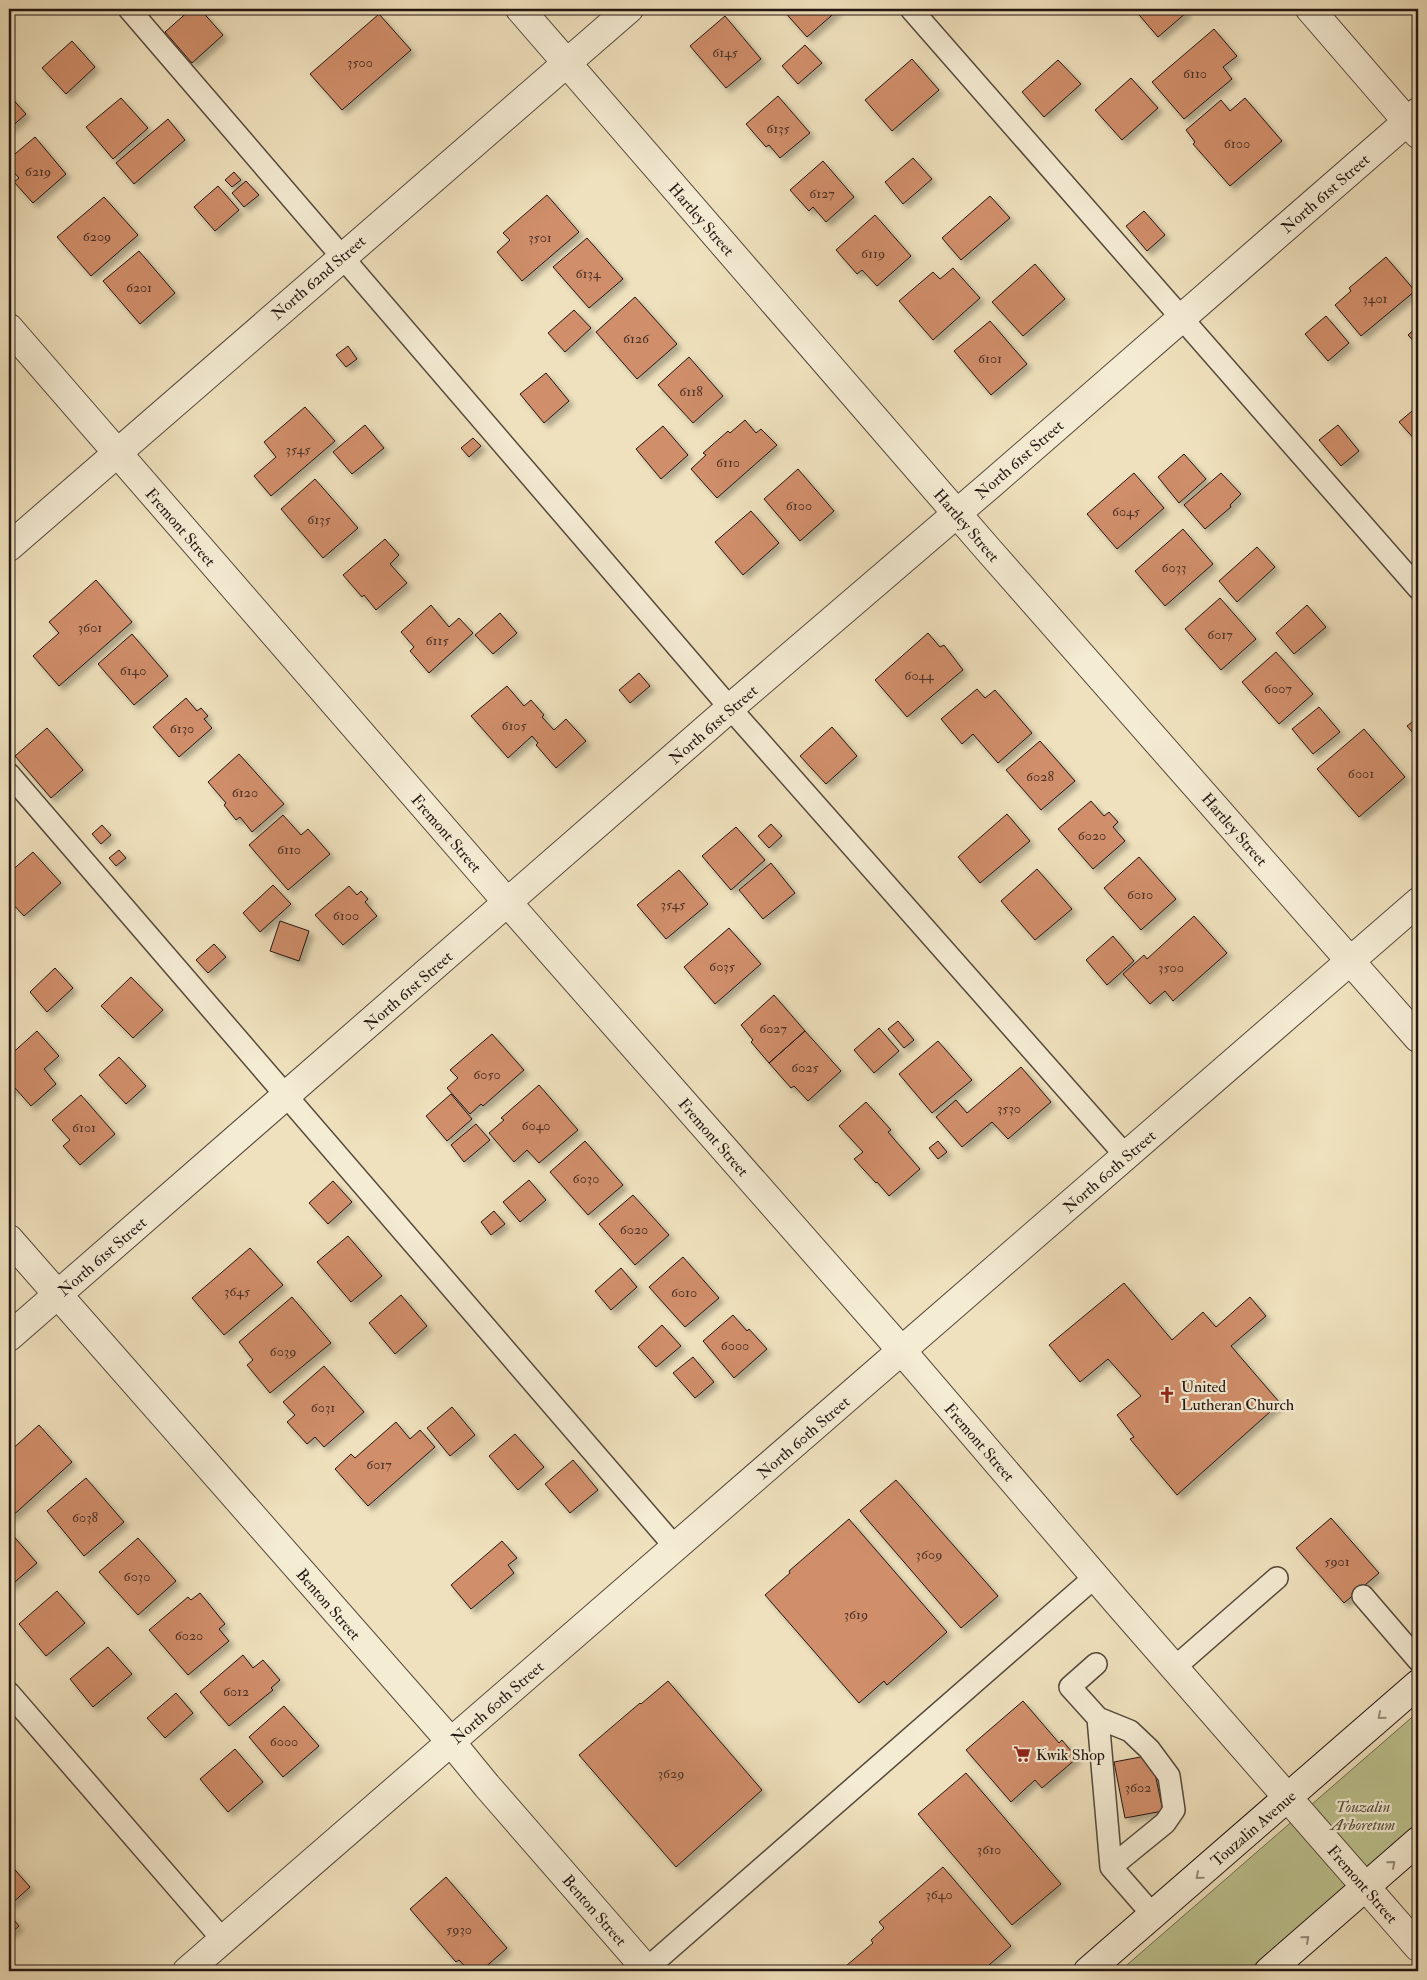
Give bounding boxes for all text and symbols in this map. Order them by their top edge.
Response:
house number: 6145 [712,44,739,61]
house number: 3500 [347,54,373,71]
house number: 6110 [1183,65,1207,82]
house number: 6135 [766,120,791,137]
house number: 6100 [1224,135,1250,152]
street label: North 61st Street [1277,150,1374,238]
house number: 6219 [25,163,51,180]
street label: Hartley Street [664,179,738,260]
house number: 6127 [809,185,835,202]
house number: 6209 [83,228,111,245]
house number: 3501 [528,229,552,246]
street label: North 62nd Street [267,231,370,324]
house number: 6119 [861,245,885,262]
house number: 6134 [576,265,602,282]
house number: 6201 [126,279,152,296]
house number: 3401 [1363,290,1387,307]
house number: 6126 [623,330,650,347]
house number: 6101 [978,350,1002,367]
house number: 6118 [679,383,703,400]
street label: North 61st Street [971,416,1068,504]
house number: 3545 [286,441,311,458]
house number: 6110 [716,454,740,471]
street label: Fremont Street [141,484,220,571]
street label: Hartley Street [929,485,1003,566]
house number: 6100 [786,497,812,514]
house number: 6045 [1112,503,1141,520]
house number: 6135 [307,511,332,528]
house number: 6033 [1162,559,1186,576]
house number: 3601 [78,619,102,636]
house number: 6017 [1207,626,1233,643]
house number: 6115 [425,632,449,649]
house number: 6140 [120,662,146,679]
house number: 6044 [904,667,935,684]
house number: 6007 [1264,680,1292,697]
street label: North 61st Street [665,681,762,769]
house number: 6105 [501,717,527,734]
house number: 6130 [170,720,194,737]
house number: 6001 [1348,765,1374,782]
house number: 6028 [1026,768,1054,785]
house number: 6120 [232,784,258,801]
street label: Hartley Street [1197,789,1271,870]
street label: Fremont Street [407,790,486,877]
house number: 6020 [1078,827,1106,844]
house number: 6110 [277,841,301,858]
house number: 6010 [1127,886,1153,903]
house number: 3545 [661,896,686,913]
house number: 6100 [333,907,359,924]
street label: North 61st Street [360,947,457,1035]
house number: 6035 [709,958,736,975]
house number: 3500 [1158,959,1184,976]
house number: 6027 [759,1020,787,1037]
house number: 6025 [791,1059,820,1076]
house number: 6050 [473,1066,501,1083]
street label: Fremont Street [674,1094,753,1181]
house number: 3530 [997,1100,1021,1117]
house number: 6040 [522,1117,550,1134]
house number: 6101 [72,1119,96,1136]
street label: North 60th Street [1059,1126,1160,1217]
house number: 6030 [573,1170,599,1187]
street label: North 61st Street [54,1213,151,1301]
house number: 6020 [620,1221,648,1238]
house number: 3645 [224,1283,251,1300]
house number: 6010 [671,1284,697,1301]
house number: 6000 [721,1337,749,1354]
house number: 6039 [270,1343,296,1360]
place label: United Lutheran Church [1181,1377,1295,1415]
church icon: United Lutheran Church [1157,1385,1177,1405]
street label: North 60th Street [753,1392,854,1483]
house number: 6031 [311,1399,335,1416]
street label: Fremont Street [940,1399,1019,1486]
house number: 6017 [366,1456,392,1473]
house number: 6038 [72,1509,99,1526]
house number: 3609 [916,1546,942,1563]
house number: 5901 [1324,1553,1350,1570]
street label: Benton Street [292,1565,365,1645]
house number: 6030 [124,1568,150,1585]
house number: 3619 [844,1606,868,1623]
house number: 6020 [175,1627,203,1644]
street label: North 60th Street [447,1657,548,1748]
house number: 6012 [223,1683,249,1700]
one-way arrow [1378,1711,1387,1720]
house number: 6000 [270,1733,298,1750]
supermarket icon: Kwik Shop [1012,1744,1032,1764]
place label: Kwik Shop [1036,1745,1105,1766]
house number: 3629 [658,1765,684,1782]
house number: 3602 [1125,1779,1151,1796]
street label: Touzalin Avenue [1207,1786,1301,1871]
park label: Touzalin Arboretum [1329,1797,1396,1835]
house number: 3610 [977,1841,1001,1858]
street label: Fremont Street [1323,1841,1402,1928]
one-way arrow [1386,1861,1395,1870]
one-way arrow [1195,1870,1204,1879]
street label: Benton Street [558,1871,631,1951]
house number: 3640 [925,1886,953,1903]
house number: 5930 [446,1921,472,1938]
one-way arrow [1300,1936,1309,1945]

